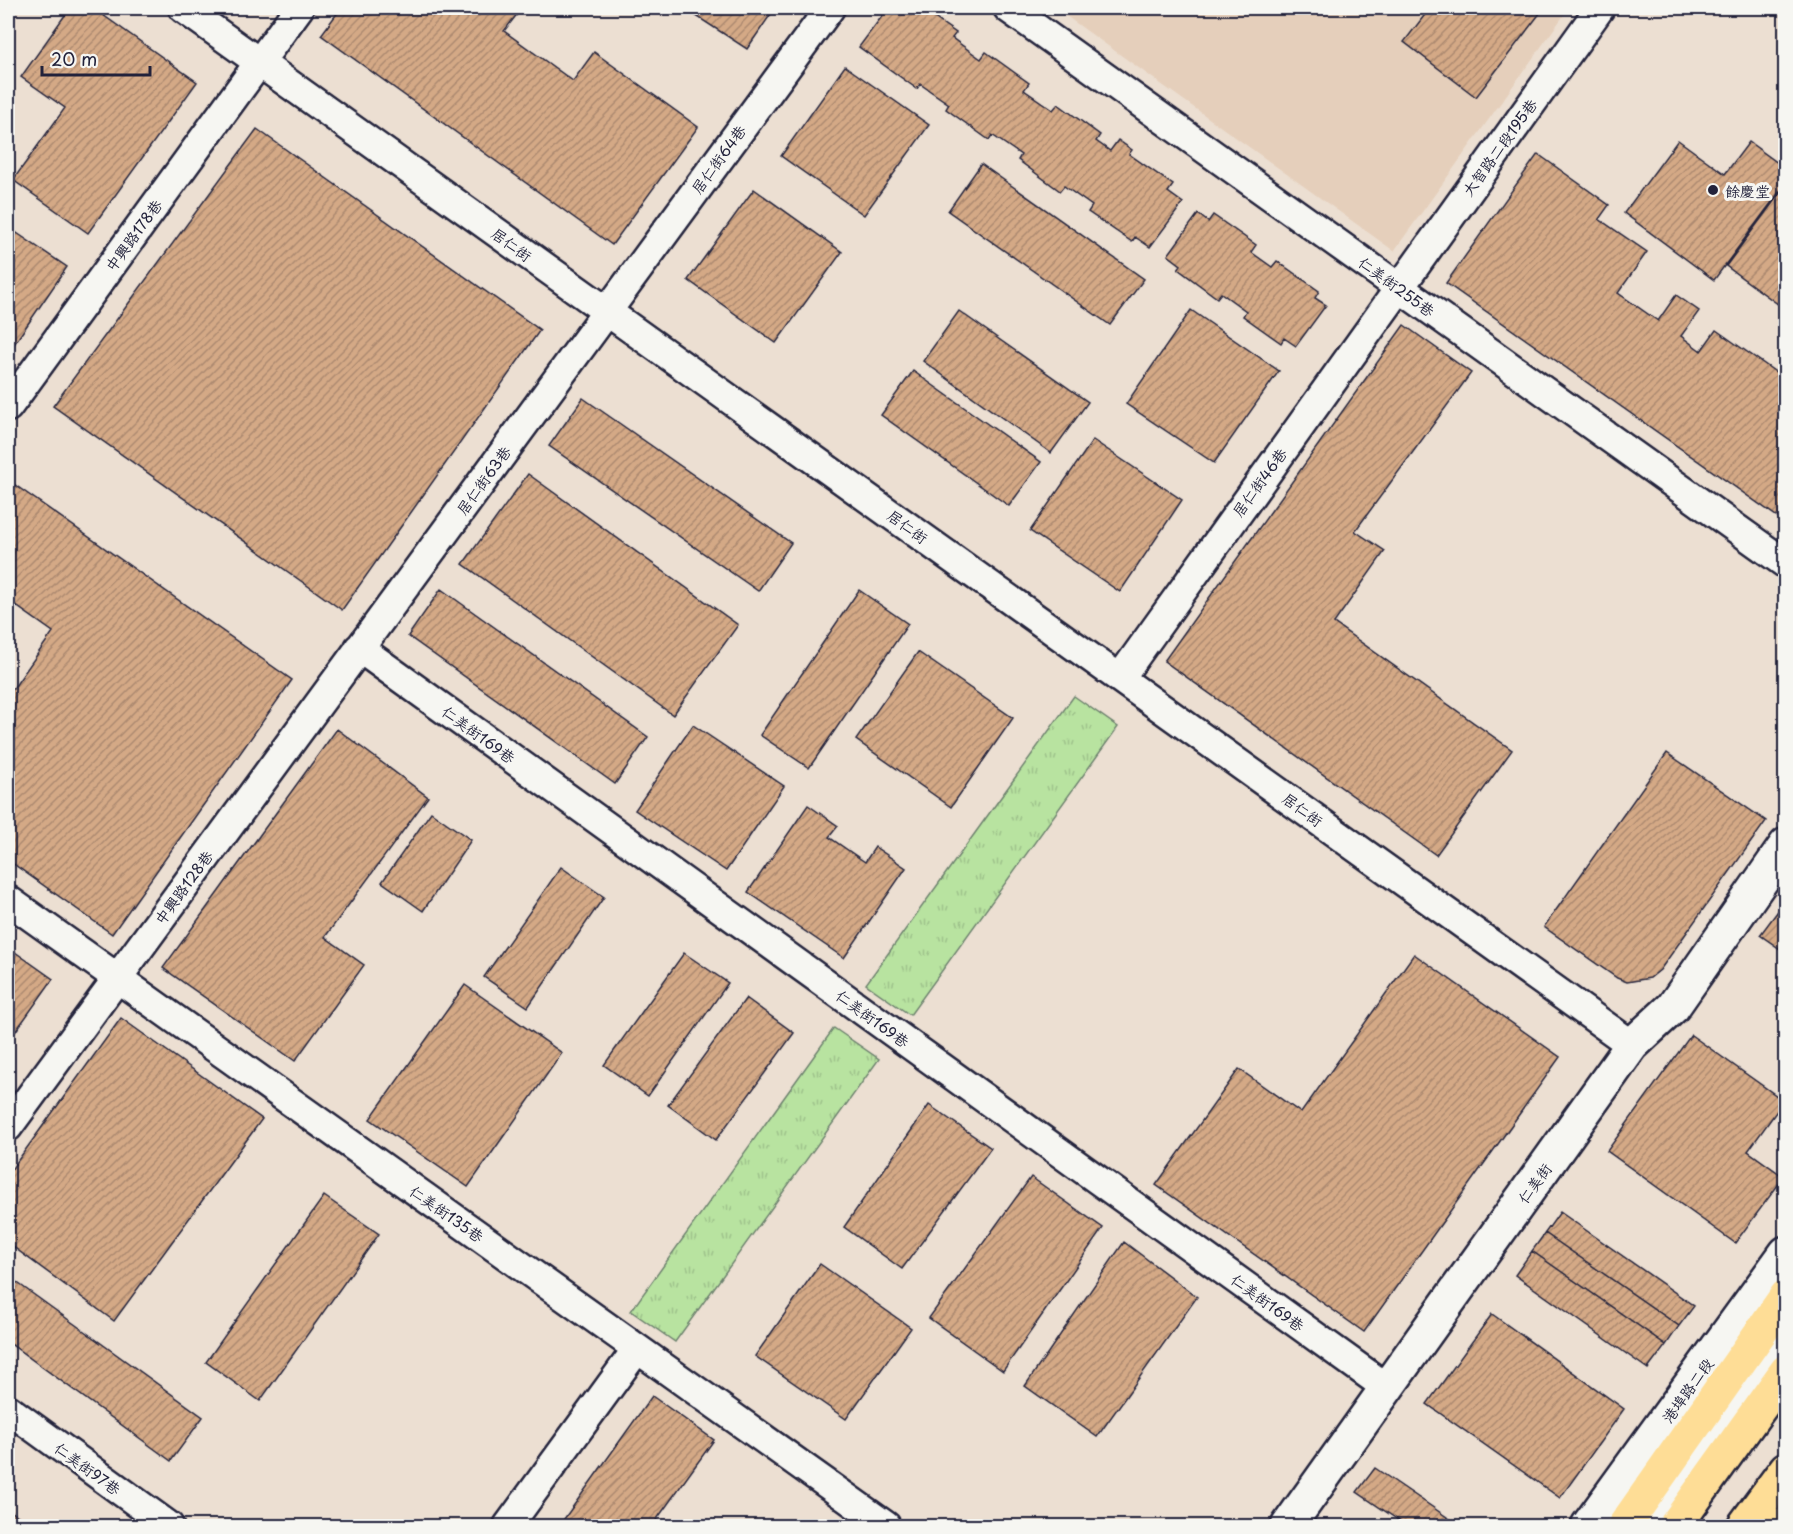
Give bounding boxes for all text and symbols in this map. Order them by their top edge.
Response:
scale bar [42,39,150,77]
text: 20 m [51,45,97,72]
street label: 大智路二段195巷 [1456,94,1542,200]
street label: 居仁街64巷 [685,120,751,198]
place label: 餘慶堂 [1725,179,1770,202]
marker: 餘慶堂 [1706,183,1720,197]
street label: 中興路178巷 [99,194,167,276]
street label: 居仁街 [487,221,537,267]
street label: 仁美街255巷 [1354,250,1440,322]
street label: 居仁街63巷 [450,441,516,519]
street label: 居仁街46巷 [1226,443,1292,521]
street label: 居仁街 [883,503,933,549]
street label: 仁美街169巷 [438,700,520,768]
street label: 居仁街 [1278,786,1328,832]
street label: 中興路128巷 [148,845,218,929]
street label: 仁美街169巷 [832,984,914,1052]
street label: 仁美街 [1511,1158,1557,1208]
street label: 仁美街135巷 [405,1179,489,1247]
street label: 仁美街169巷 [1227,1268,1309,1336]
street label: 港埠路二段 [1656,1353,1718,1427]
street label: 仁美街97巷 [50,1436,126,1500]

